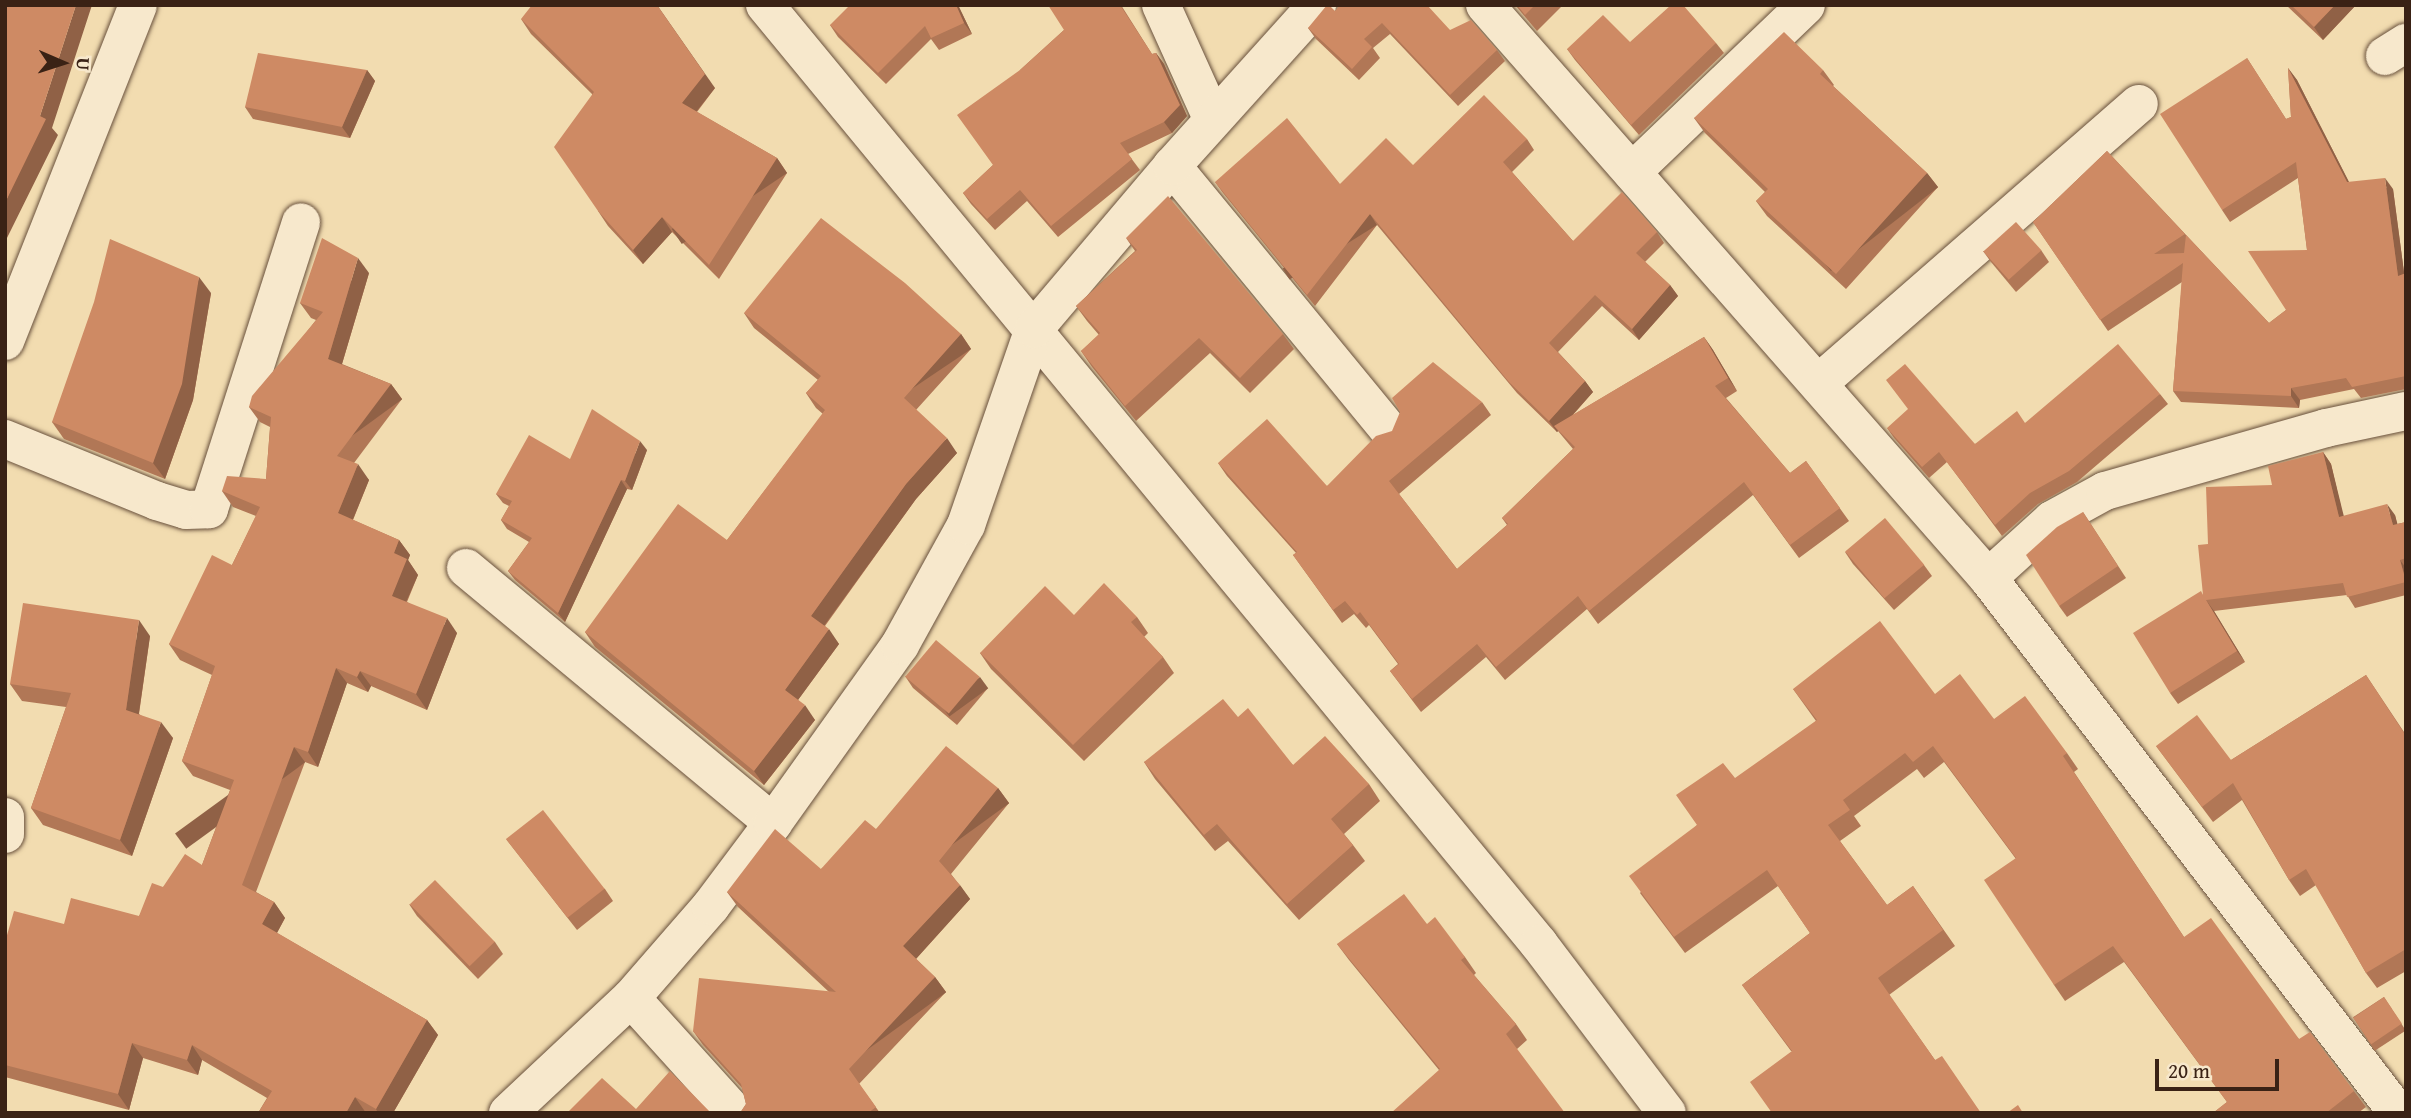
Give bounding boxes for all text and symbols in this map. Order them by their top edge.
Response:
north arrow [28,28,98,98]
text: U [70,57,98,71]
scale bar [2159,1044,2283,1088]
text: 20 m [2168,1055,2210,1086]

